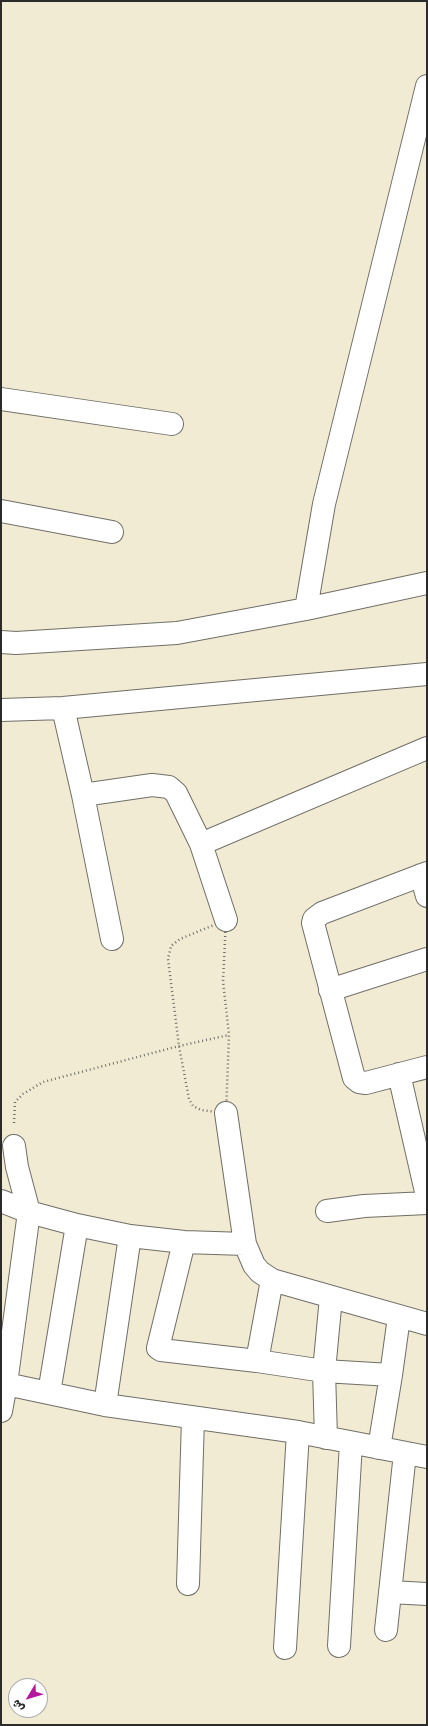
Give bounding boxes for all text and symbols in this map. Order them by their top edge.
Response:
north arrow [8,1678,48,1718]
text: ش [11,1696,28,1713]

